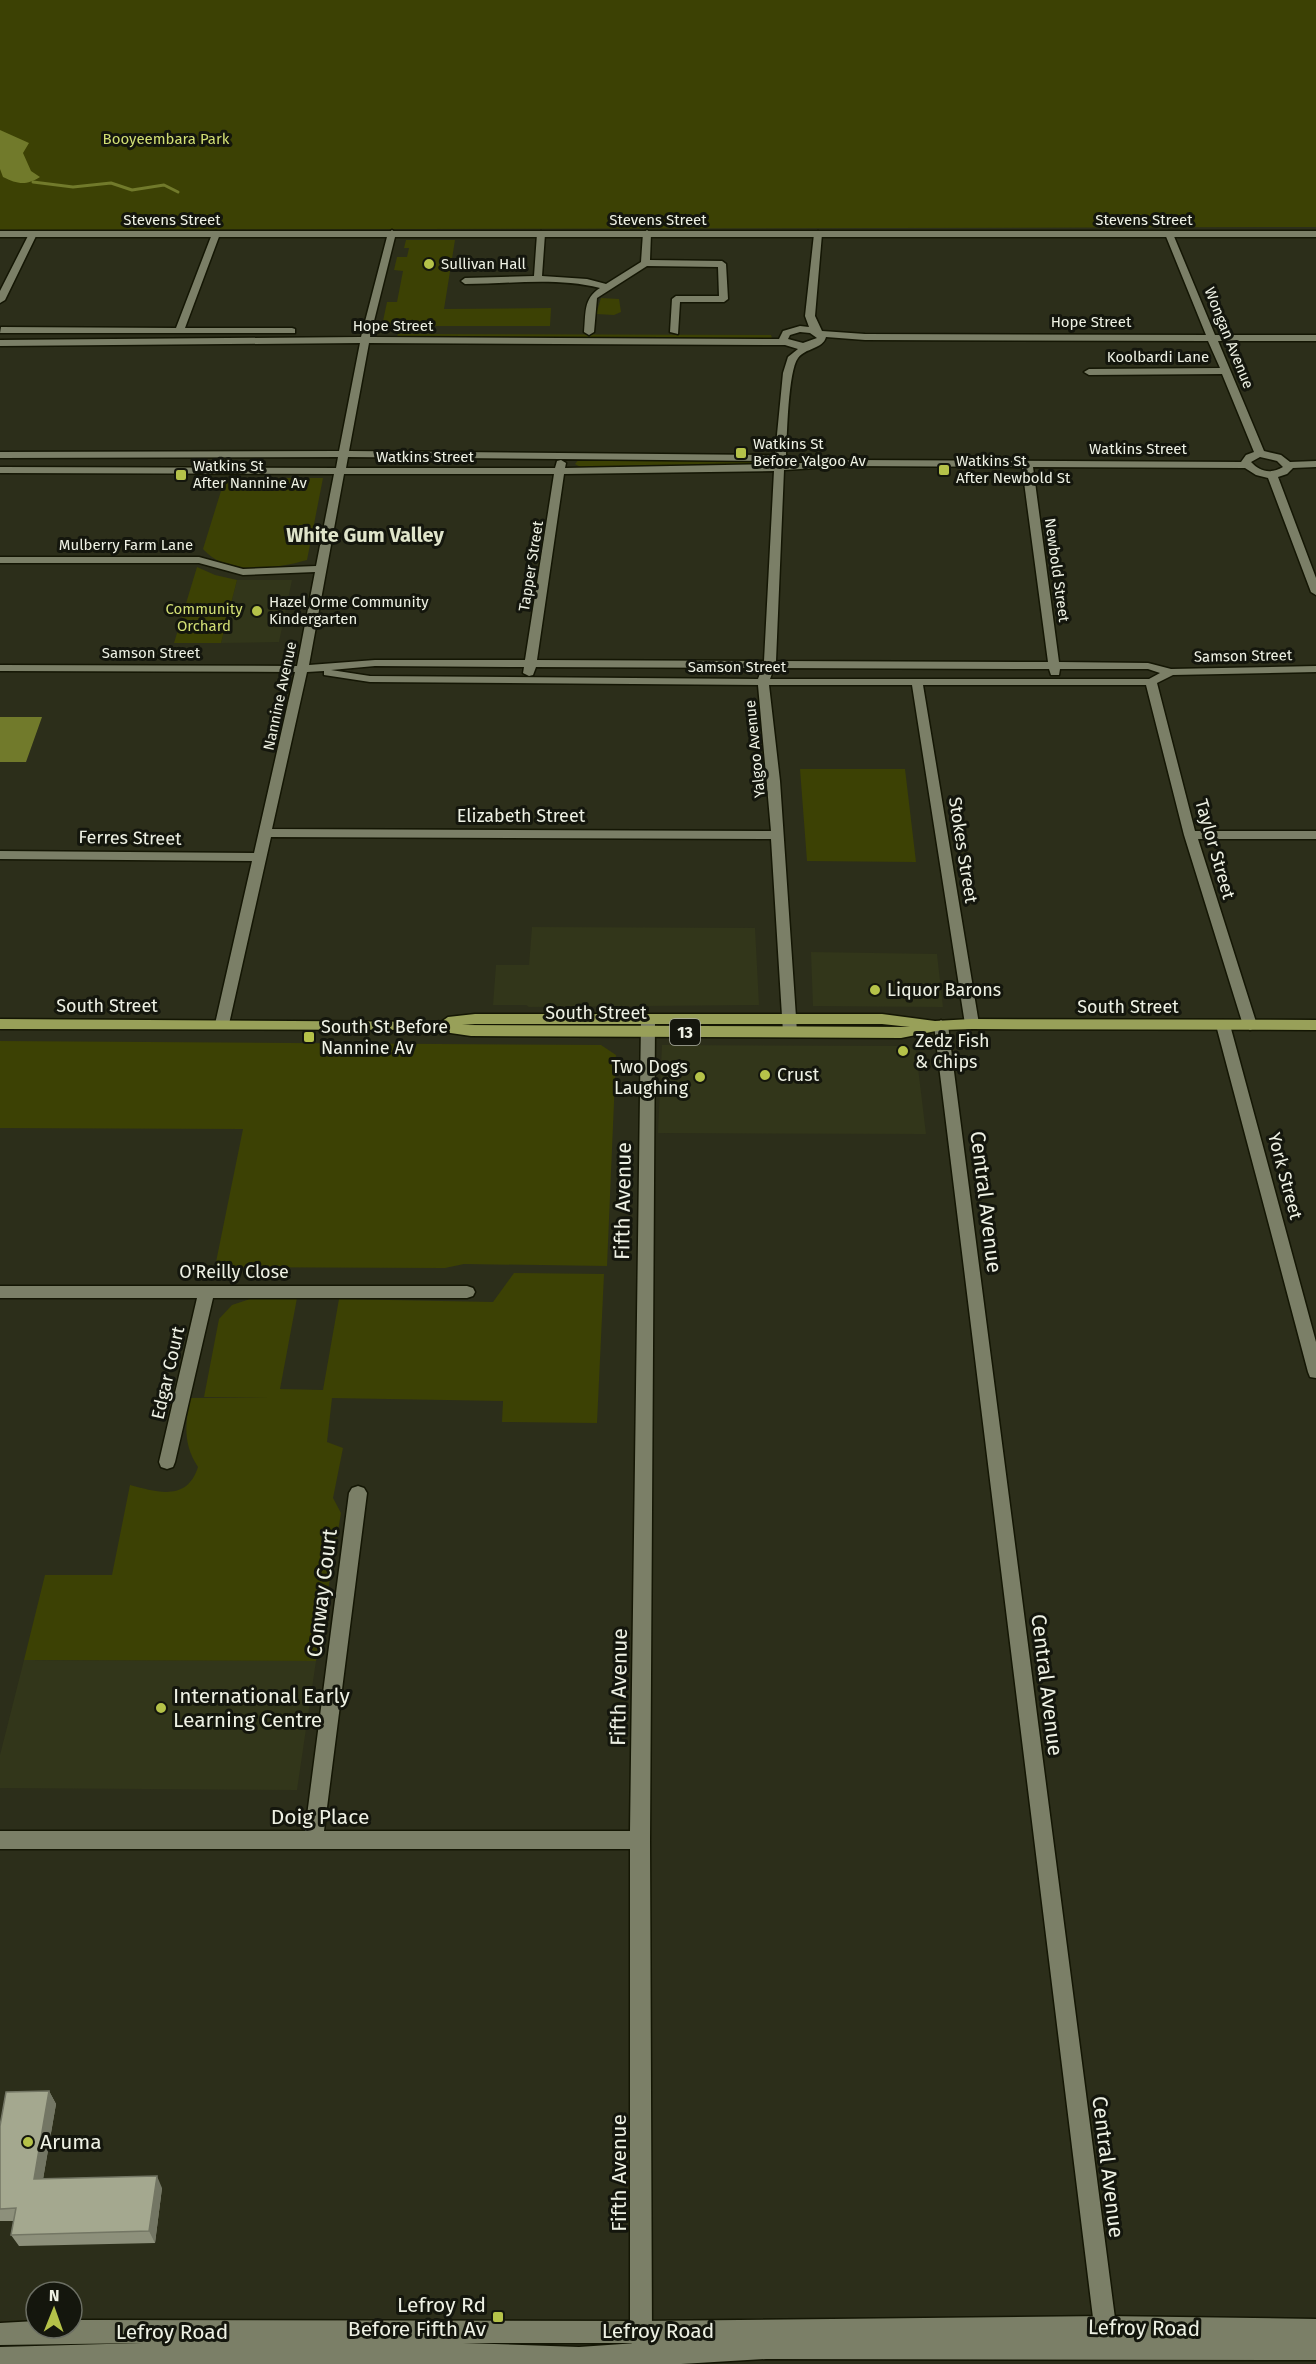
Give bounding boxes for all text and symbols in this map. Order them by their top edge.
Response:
park label: Booyeembara Park [103,130,230,148]
street label: Stevens Street [123,211,221,229]
street label: Stevens Street [609,211,707,229]
street label: Stevens Street [1095,211,1193,229]
place label: Sullivan Hall [441,255,527,273]
marker: Sullivan Hall [422,257,436,271]
street label: Wongan Avenue [1200,285,1258,391]
street label: Hope Street [1051,313,1132,331]
street label: Hope Street [353,317,434,335]
street label: Koolbardi Lane [1107,348,1209,366]
place label: Watkins St Before Yalgoo Av [753,435,867,470]
street label: Watkins Street [1089,440,1188,458]
marker: Watkins St Before Yalgoo Av [734,446,748,460]
street label: Watkins Street [376,448,475,466]
place label: Watkins St After Newbold St [956,452,1071,487]
place label: Watkins St After Nannine Av [193,457,308,492]
marker: Watkins St After Newbold St [937,463,951,477]
marker: Watkins St After Nannine Av [174,468,188,482]
street label: Newbold Street [1041,517,1073,624]
street label: Tapper Street [515,519,547,613]
district label: White Gum Valley [286,523,444,547]
street label: Mulberry Farm Lane [59,536,193,554]
place label: Hazel Orme Community Kindergarten [269,593,429,628]
park label: Community Orchard [165,600,243,635]
marker: Hazel Orme Community Kindergarten [250,604,264,618]
street label: Nannine Avenue [260,640,300,752]
street label: Samson Street [102,644,201,662]
street label: Samson Street [1194,646,1293,666]
street label: Samson Street [688,658,787,676]
street label: Yalgoo Avenue [741,699,769,799]
street label: Stokes Street [944,795,982,905]
street label: Taylor Street [1190,796,1240,902]
street label: Elizabeth Street [457,805,586,827]
street label: Ferres Street [78,826,182,850]
place label: Liquor Barons [887,979,1001,1001]
marker: Liquor Barons [868,983,882,997]
street label: South Street [56,995,158,1017]
street label: South Street [1077,996,1179,1018]
street label: South Street [545,1002,647,1024]
place label: South St Before Nannine Av [321,1016,448,1059]
road number: 13 [670,1019,700,1045]
marker: South St Before Nannine Av [302,1030,316,1044]
place label: Zedz Fish & Chips [915,1030,989,1073]
marker: Zedz Fish & Chips [896,1044,910,1058]
place label: Two Dogs Laughing [611,1056,689,1099]
place label: Crust [777,1064,820,1086]
marker: Crust [758,1068,772,1082]
marker: Two Dogs Laughing [693,1070,707,1084]
street label: Central Avenue [964,1130,1008,1274]
street label: York Street [1263,1130,1307,1222]
street label: Fifth Avenue [609,1142,637,1260]
street label: O'Reilly Close [179,1261,289,1283]
street label: Edgar Court [147,1324,189,1422]
street label: Conway Court [301,1527,343,1659]
street label: Central Avenue [1025,1613,1069,1757]
street label: Fifth Avenue [605,1628,633,1746]
place label: International Early Learning Centre [173,1683,351,1733]
marker: International Early Learning Centre [154,1701,168,1715]
street label: Doig Place [271,1804,369,1830]
street label: Central Avenue [1086,2095,1130,2239]
street label: Fifth Avenue [606,2114,632,2232]
place label: Aruma [40,2129,102,2155]
marker: Aruma [21,2135,35,2149]
north arrow [24,2280,84,2340]
text: N [49,2286,60,2305]
place label: Lefroy Rd Before Fifth Av [348,2292,487,2342]
marker: Lefroy Rd Before Fifth Av [491,2310,505,2324]
street label: Lefroy Road [1088,2314,1200,2342]
street label: Lefroy Road [602,2318,714,2344]
street label: Lefroy Road [116,2319,228,2345]

